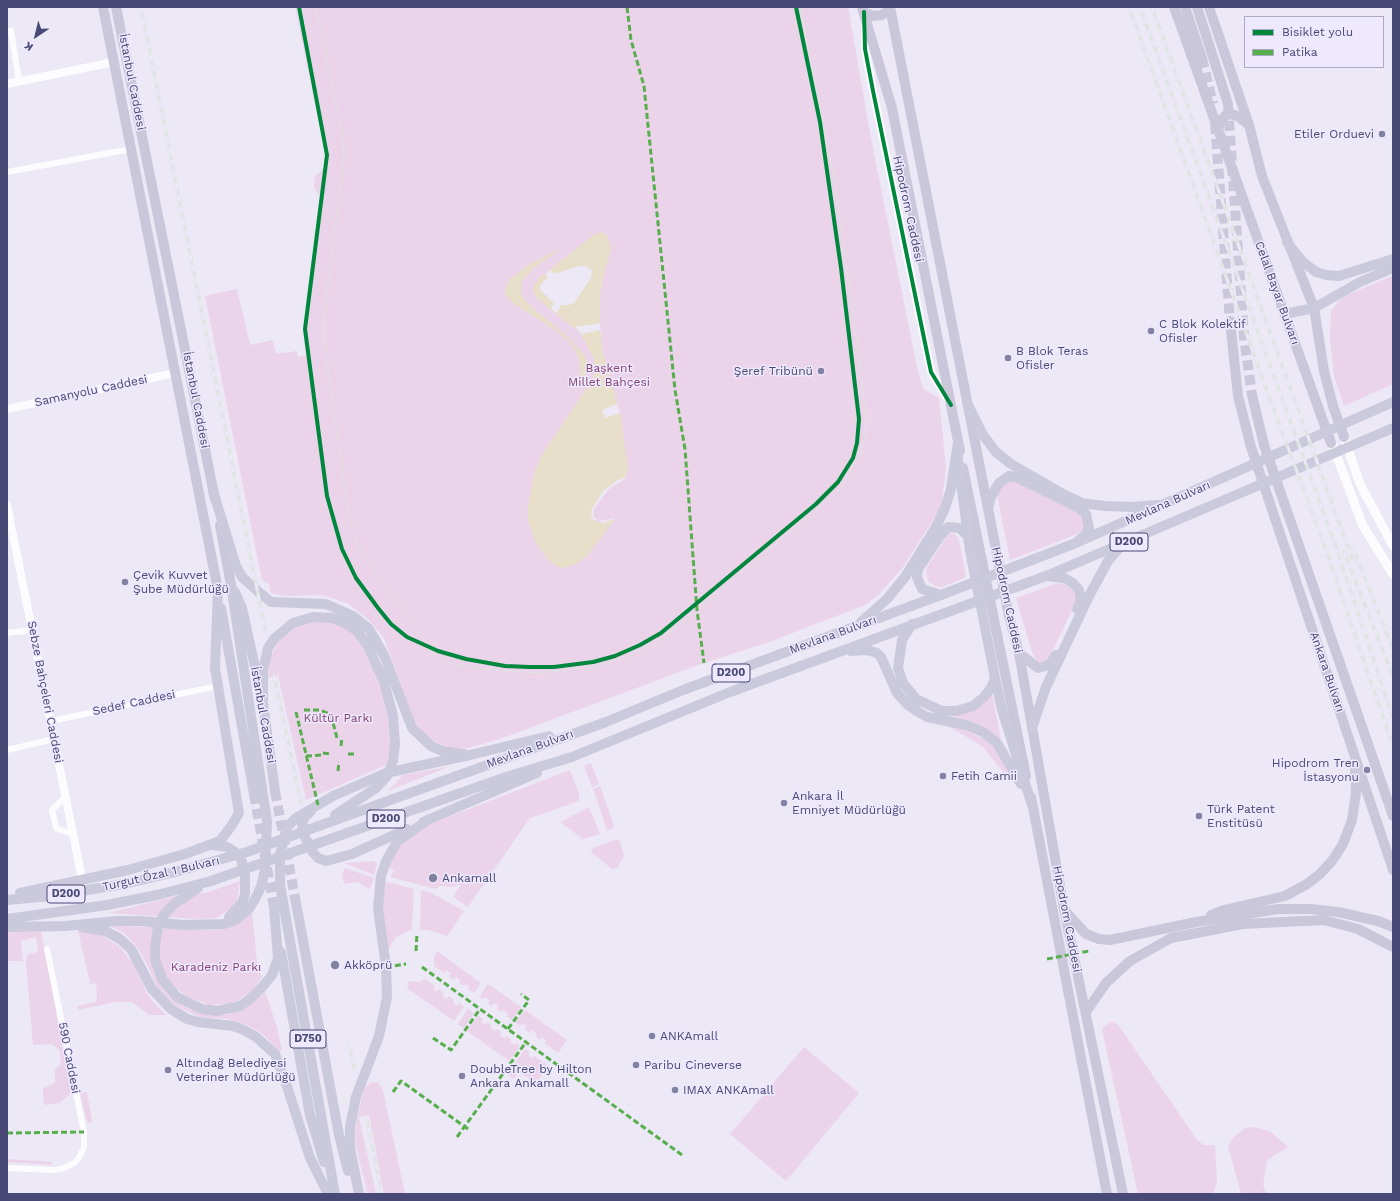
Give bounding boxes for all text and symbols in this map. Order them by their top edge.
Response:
north arrow [16,16,56,56]
legend [1244,16,1384,68]
text: Bisiklet yolu [1282,25,1353,39]
street label: İstanbul Caddesi [116,32,148,132]
text: K [22,39,36,54]
text: Patika [1282,45,1318,59]
place label: Etiler Orduevi [1294,127,1374,141]
marker: Etiler Orduevi [1377,129,1387,139]
street label: Hipodrom Caddesi [890,155,926,263]
street label: Celal Bayar Bulvarı [1252,239,1302,347]
place label: C Blok Kolektif Ofisler [1159,317,1246,345]
marker: C Blok Kolektif Ofisler [1146,326,1156,336]
place label: B Blok Teras Ofisler [1016,344,1088,372]
street label: İstanbul Caddesi [180,350,212,450]
marker: B Blok Teras Ofisler [1003,353,1013,363]
park label: Başkent Millet Bahçesi [568,361,650,389]
place label: Şeref Tribünü [734,364,813,378]
marker: Şeref Tribünü [816,366,826,376]
street label: Samanyolu Caddesi [33,372,149,410]
street label: Mevlana Bulvarı [1123,478,1213,528]
road number: D200 [1110,533,1148,551]
street label: Hipodrom Caddesi [989,546,1025,654]
place label: Çevik Kuvvet Şube Müdürlüğü [133,568,229,596]
marker: Çevik Kuvvet Şube Müdürlüğü [120,577,130,587]
street label: Mevlana Bulvarı [788,613,878,657]
street label: Sebze Bahçeleri Caddesi [24,620,66,764]
street label: Ankara Bulvarı [1307,630,1347,714]
road number: D200 [712,664,750,682]
street label: İstanbul Caddesi [247,665,279,765]
street label: Sedef Caddesi [91,687,177,719]
park label: Kültür Parkı [304,711,372,725]
street label: Mevlana Bulvarı [485,727,575,771]
place label: Hipodrom Tren İstasyonu [1272,756,1359,784]
marker: Hipodrom Tren İstasyonu [1362,765,1372,775]
place label: Fetih Camii [951,769,1017,783]
marker: Fetih Camii [938,771,948,781]
place label: Ankara İl Emniyet Müdürlüğü [792,789,906,817]
marker: Ankara İl Emniyet Müdürlüğü [779,798,789,808]
place label: Türk Patent Enstitüsü [1207,802,1275,830]
road number: D200 [367,810,405,828]
marker: Türk Patent Enstitüsü [1194,811,1204,821]
street label: Turgut Özal 1 Bulvarı [101,854,221,894]
street label: Hipodrom Caddesi [1050,865,1084,973]
place label: Ankamall [442,871,496,885]
marker: Ankamall [427,872,439,884]
road number: D200 [47,885,85,903]
place label: Akköprü [344,958,392,972]
marker: Akköprü [329,959,341,971]
park label: Karadeniz Parkı [171,960,261,974]
street label: 590 Caddesi [55,1021,83,1095]
place label: ANKAmall [660,1029,718,1043]
road number: D750 [290,1030,326,1048]
marker: ANKAmall [647,1031,657,1041]
place label: Altındağ Belediyesi Veteriner Müdürlüğü [176,1056,296,1084]
place label: Paribu Cineverse [644,1058,742,1072]
marker: Paribu Cineverse [631,1060,641,1070]
place label: DoubleTree by Hilton Ankara Ankamall [470,1062,592,1090]
marker: Altındağ Belediyesi Veteriner Müdürlüğü [163,1065,173,1075]
marker: DoubleTree by Hilton Ankara Ankamall [457,1071,467,1081]
place label: IMAX ANKAmall [683,1083,774,1097]
marker: IMAX ANKAmall [670,1085,680,1095]

